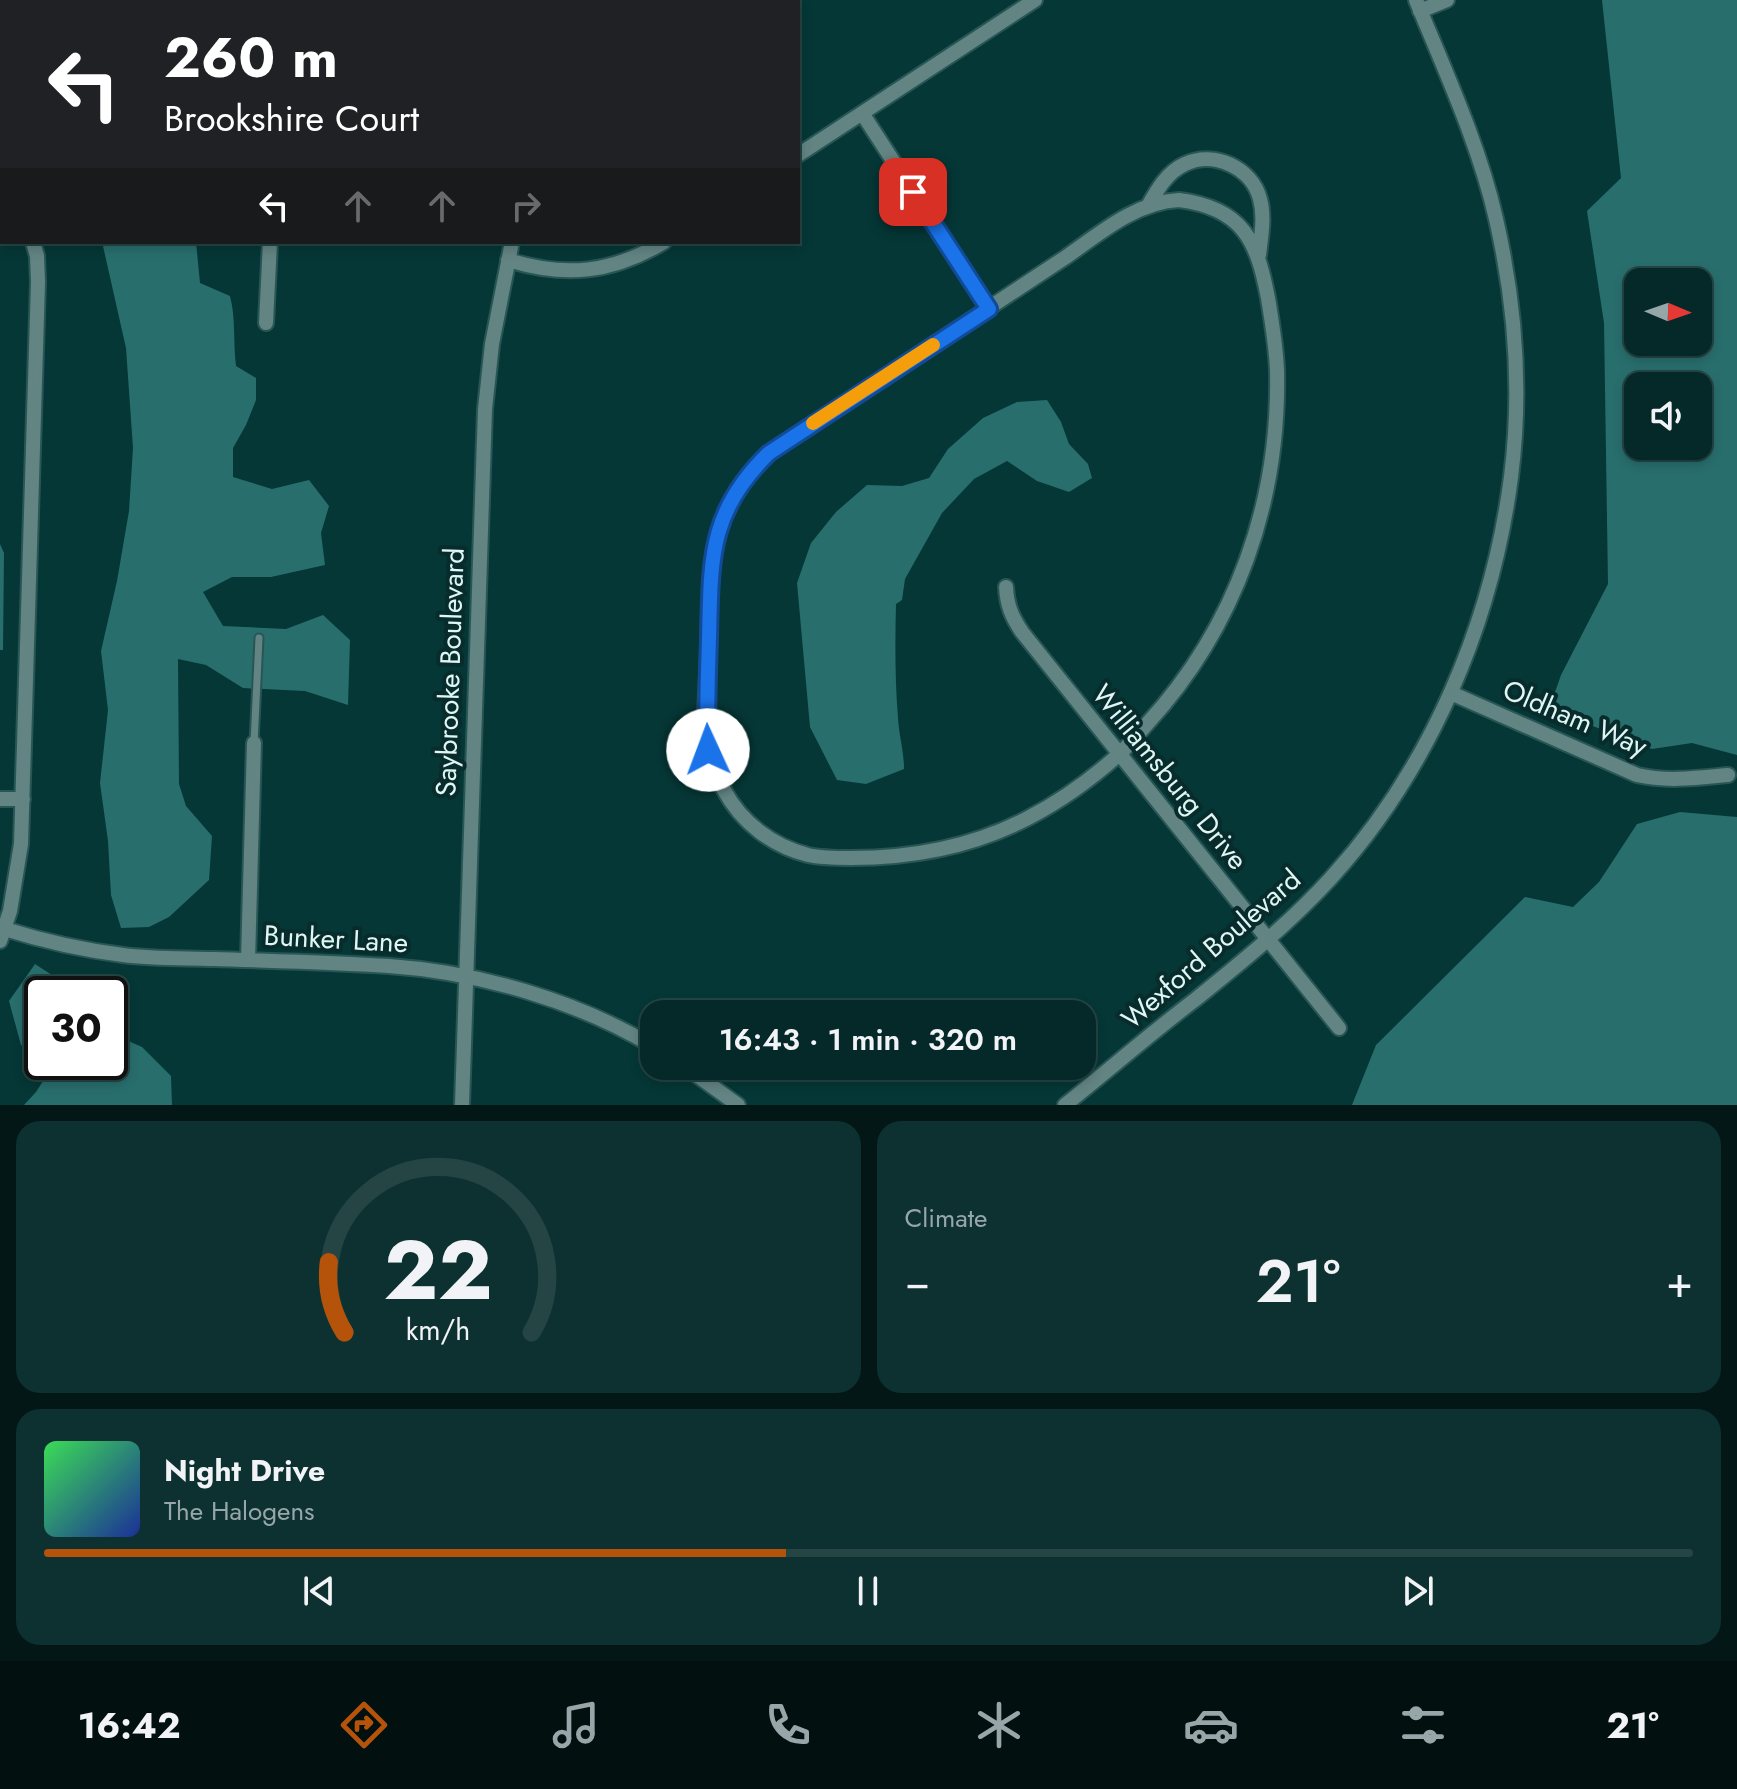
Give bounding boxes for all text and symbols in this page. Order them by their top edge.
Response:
text: 260 m [164,17,338,98]
icon: left [32,32,136,136]
text: Brookshire Court [164,92,419,144]
pin [879,158,947,226]
icon: arrive [891,170,935,214]
icon: left [252,184,296,228]
icon: ahead [336,184,380,228]
icon: ahead [420,184,464,228]
icon: right [504,184,548,228]
north arrow [1624,268,1712,356]
map controls [1624,268,1712,460]
button: sound [1624,372,1712,460]
street label: Saybrooke Boulevard [425,547,475,797]
street label: Oldham Way [1496,669,1654,767]
street label: Williamsburg Drive [1082,675,1258,879]
position arrow [666,708,750,792]
street label: Wexford Boulevard [1112,859,1310,1039]
street label: Bunker Lane [263,915,409,963]
speed limit sign: 30 [24,976,128,1080]
text: 16:43 · 1 min · 320 m [719,1018,1017,1061]
text: Climate [905,1199,987,1237]
text: 22 [384,1210,493,1330]
text: 21° [1256,1238,1341,1325]
text: − [905,1250,930,1314]
text: + [1666,1250,1693,1314]
text: km/h [406,1309,471,1351]
text: Night Drive [164,1449,325,1492]
text: The Halogens [164,1492,315,1530]
icon: previous [297,1569,341,1613]
icon: pause [846,1569,890,1613]
icon: next [1396,1569,1440,1613]
icon: directions [336,1697,392,1753]
icon: music [548,1697,604,1753]
icon: phone [760,1697,816,1753]
icon: climate [971,1697,1027,1753]
icon: car [1183,1697,1239,1753]
icon: filters [1395,1697,1451,1753]
text: 16:42 [78,1699,181,1751]
text: 21° [1606,1699,1659,1751]

